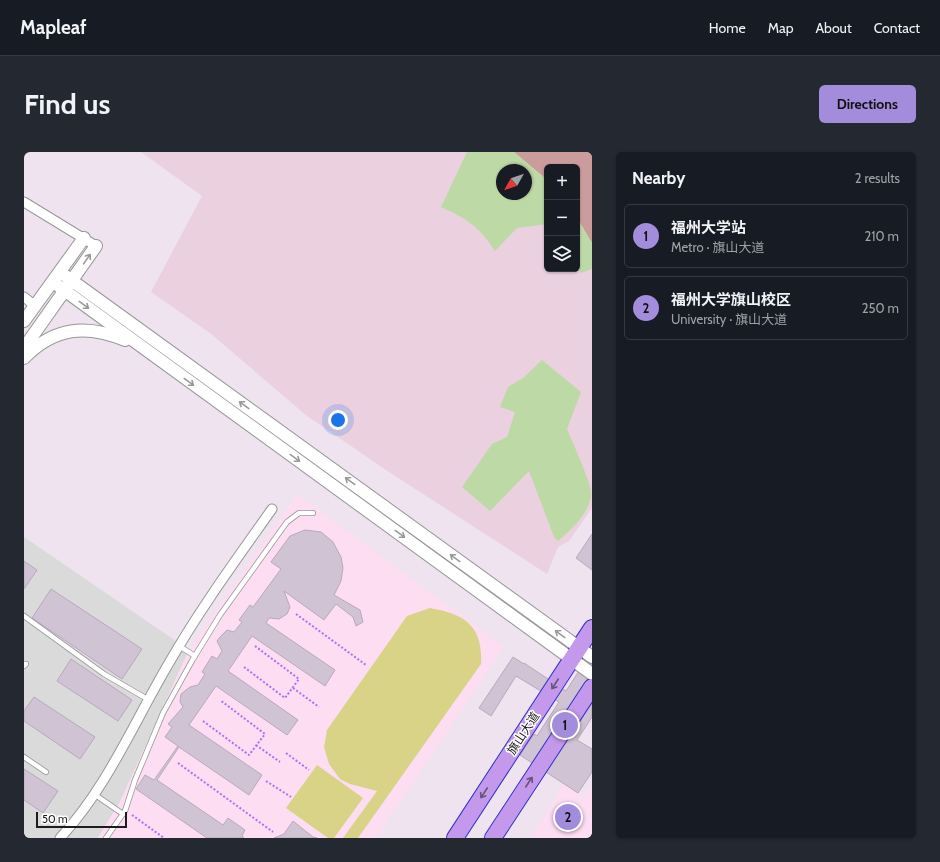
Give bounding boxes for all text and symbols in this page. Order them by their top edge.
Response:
text: Mapleaf [20,16,87,39]
text: Home [709,19,746,37]
text: Map [768,19,793,37]
text: About [815,19,852,37]
text: Contact [874,19,920,37]
button: Directions [819,85,916,123]
text: Find us [24,87,110,121]
north arrow [496,164,532,200]
map controls [544,164,580,272]
button: + [544,164,580,200]
text: Nearby [632,168,685,188]
text: 2 results [855,170,900,186]
button: − [544,200,580,236]
text: 福州大学站 [671,219,746,237]
text: 1 [644,228,648,244]
text: 210 m [865,228,899,244]
button: layers [544,236,580,272]
text: Metro · 旗山大道 [671,239,764,255]
one-way arrow [83,254,91,265]
text: 福州大学旗山校区 [671,291,791,309]
text: 2 [643,300,649,316]
text: 250 m [862,300,899,316]
one-way arrow [79,301,90,309]
text: University · 旗山大道 [671,311,787,327]
one-way arrow [184,378,195,386]
one-way arrow [239,401,250,409]
your location [328,410,348,430]
one-way arrow [289,454,300,462]
one-way arrow [344,477,355,486]
one-way arrow [394,530,405,538]
one-way arrow [450,554,461,562]
one-way arrow [555,630,566,638]
one-way arrow [551,678,559,690]
street label: 旗山大道 [504,709,542,757]
pin: 1 [552,710,578,740]
one-way arrow [526,776,534,788]
one-way arrow [480,787,489,798]
pin: 2 [555,802,581,832]
scale bar [36,810,127,829]
text: 50 m [42,812,68,826]

